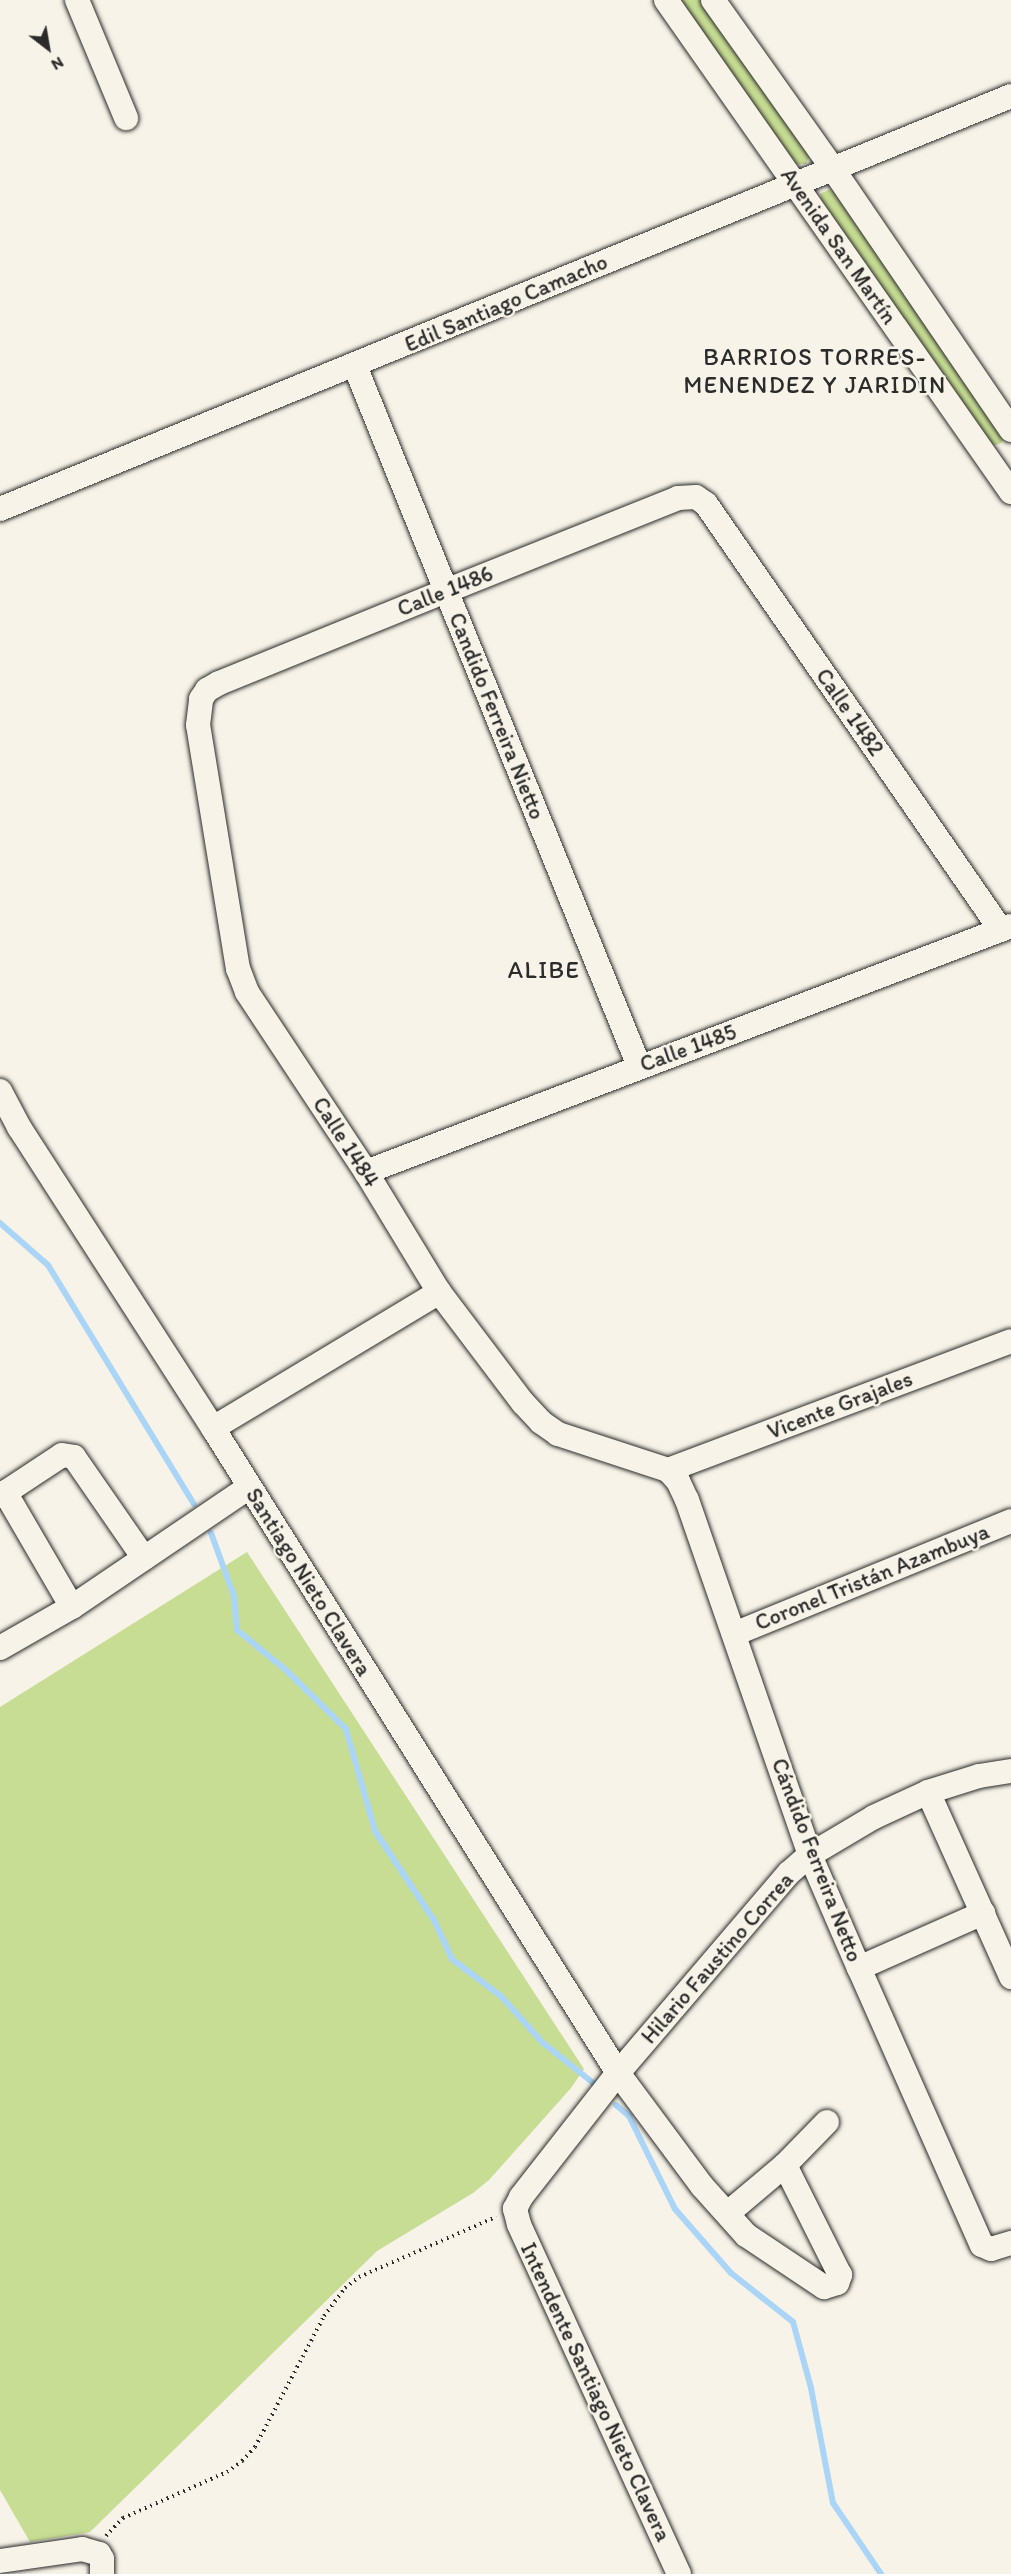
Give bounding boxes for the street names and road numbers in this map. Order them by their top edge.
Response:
street label: Avenida San Martín [775,163,903,329]
street label: Edil Santiago Camacho [401,248,611,358]
street label: Calle 1486 [393,560,497,622]
street label: Candido Ferreira Nietto [443,609,551,823]
street label: Calle 1482 [810,663,890,761]
street label: Calle 1485 [636,1018,740,1078]
street label: Calle 1484 [307,1092,385,1192]
street label: Vicente Grajales [764,1365,916,1445]
street label: Santiago Nieto Clavera [240,1483,378,1681]
street label: Coronel Tristán Azambuya [751,1518,993,1636]
street label: Cándido Ferreira Netto [766,1755,868,1965]
street label: Hilario Faustino Correa [635,1867,799,2049]
street label: Intendente Santiago Nieto Clavera [515,2238,677,2546]

